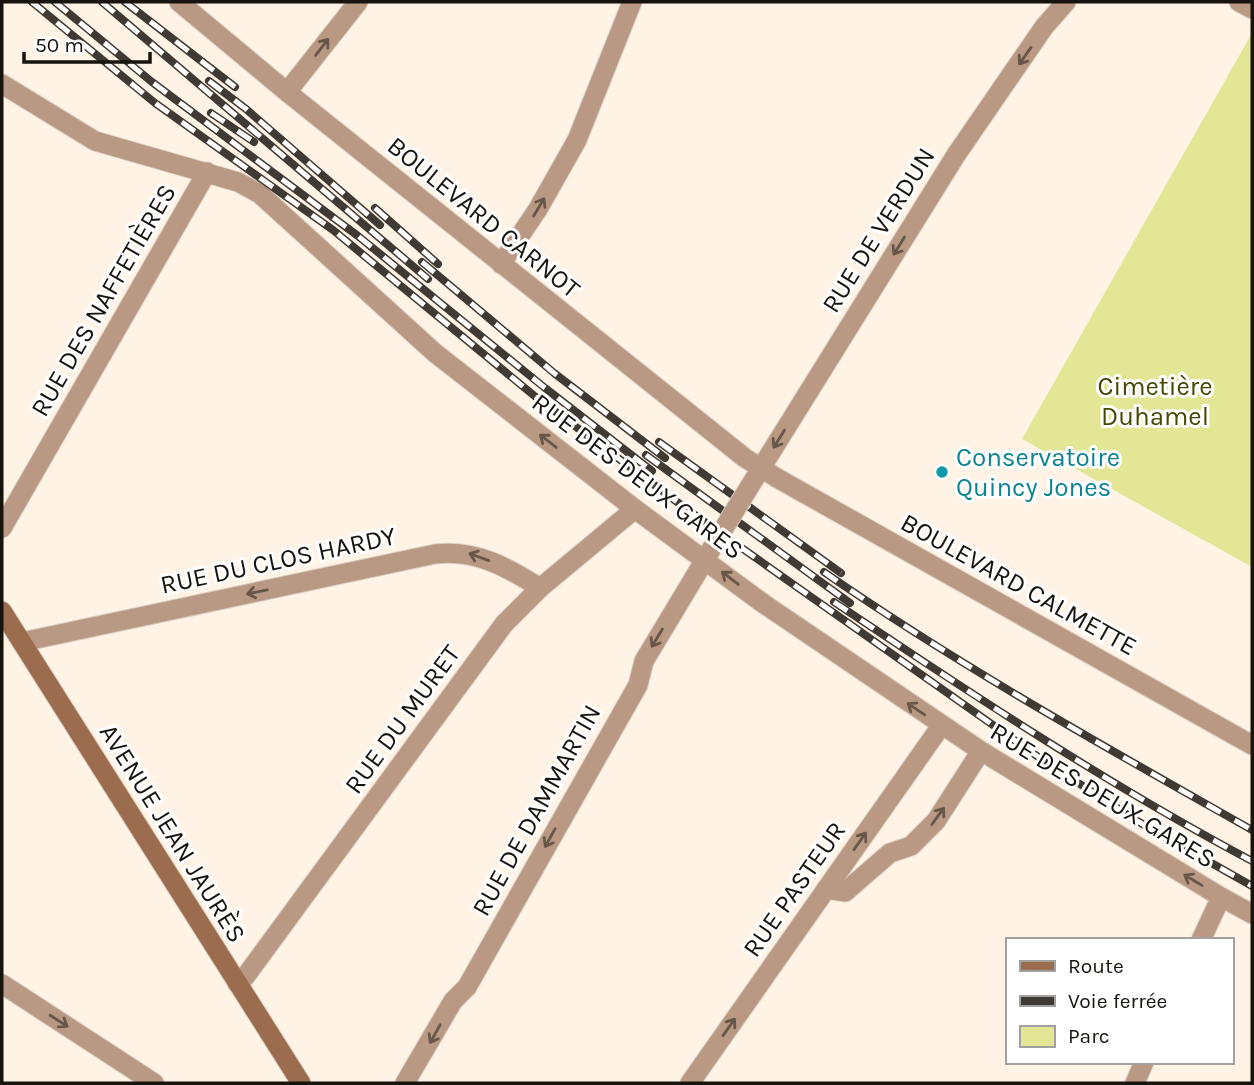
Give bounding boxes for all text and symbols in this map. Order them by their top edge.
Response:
scale bar [24,21,150,65]
text: 50 m [35,33,84,57]
one-way arrow [315,38,330,57]
one-way arrow [1017,46,1032,65]
street label: BOULEVARD CARNOT [381,130,586,305]
street label: RUE DE VERDUN [815,142,942,319]
street label: RUE DES NAFFETIÈRES [23,178,183,422]
one-way arrow [532,197,546,217]
one-way arrow [892,235,906,255]
park label: Cimetière Duhamel [1098,371,1213,432]
street label: RUE DES DEUX GARES [526,387,750,566]
one-way arrow [771,428,785,448]
one-way arrow [540,434,558,449]
place label: Conservatoire Quincy Jones [956,442,1120,503]
marker: Conservatoire Quincy Jones [934,464,950,480]
street label: BOULEVARD CALMETTE [895,507,1142,662]
street label: RUE DU CLOS HARDY [158,520,399,601]
one-way arrow [469,550,491,562]
one-way arrow [721,571,740,586]
one-way arrow [246,585,269,599]
one-way arrow [650,628,664,648]
street label: RUE DU MURET [338,639,467,800]
street label: RUE DE DAMMARTIN [465,699,607,921]
one-way arrow [907,702,926,716]
street label: RUE DES DEUX GARES [985,716,1221,875]
street label: AVENUE JEAN JAURÈS [93,718,253,948]
one-way arrow [931,807,945,826]
street label: RUE PASTEUR [736,816,852,963]
one-way arrow [543,828,557,848]
one-way arrow [853,832,867,851]
one-way arrow [1183,873,1203,887]
legend [1006,938,1233,1064]
text: Route [1068,954,1124,978]
text: Voie ferrée [1068,989,1167,1013]
one-way arrow [49,1014,68,1028]
one-way arrow [722,1018,736,1037]
one-way arrow [428,1023,442,1043]
text: Parc [1068,1024,1110,1048]

